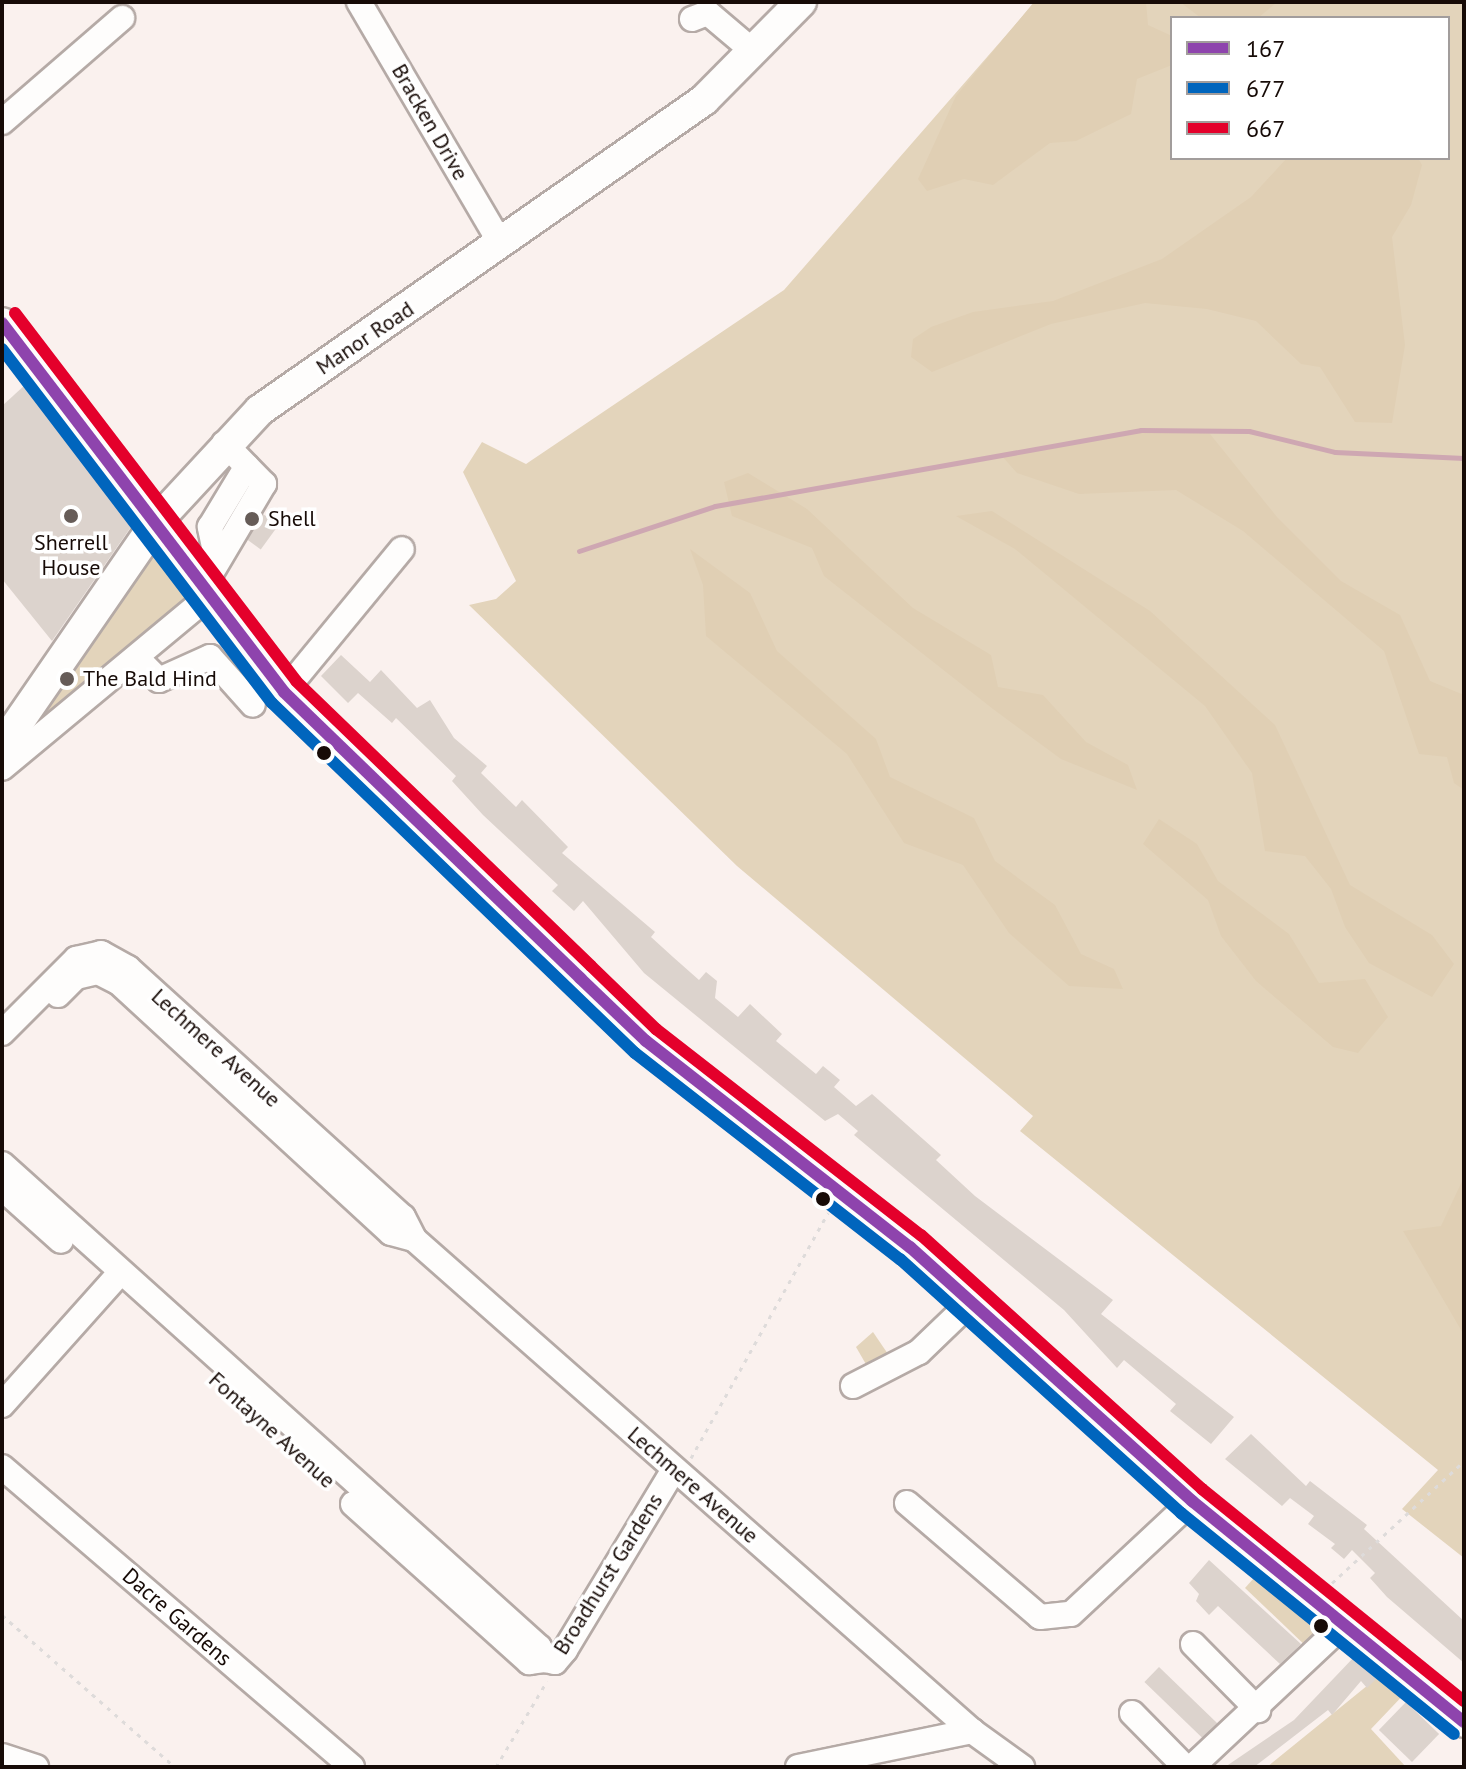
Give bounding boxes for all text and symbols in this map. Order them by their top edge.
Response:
legend [1170,16,1450,160]
text: 167 [1246,33,1285,64]
street label: Bracken Drive [386,59,474,185]
text: 677 [1246,73,1285,104]
text: 667 [1246,113,1285,144]
street label: Manor Road [311,296,419,380]
place label: Shell [268,506,316,532]
marker: Sherrell House [62,507,80,525]
marker: Shell [243,510,261,528]
place label: Sherrell House [34,529,108,580]
place label: The Bald Hind [83,666,217,692]
marker: The Bald Hind [58,670,76,688]
unlabelled marker [316,745,332,761]
street label: Lechmere Avenue [146,983,286,1113]
unlabelled marker [815,1191,831,1207]
street label: Fontayne Avenue [203,1366,341,1494]
street label: Lechmere Avenue [622,1421,764,1549]
street label: Broadhurst Gardens [548,1489,668,1659]
street label: Dacre Gardens [117,1562,237,1672]
unlabelled marker [1313,1618,1329,1634]

